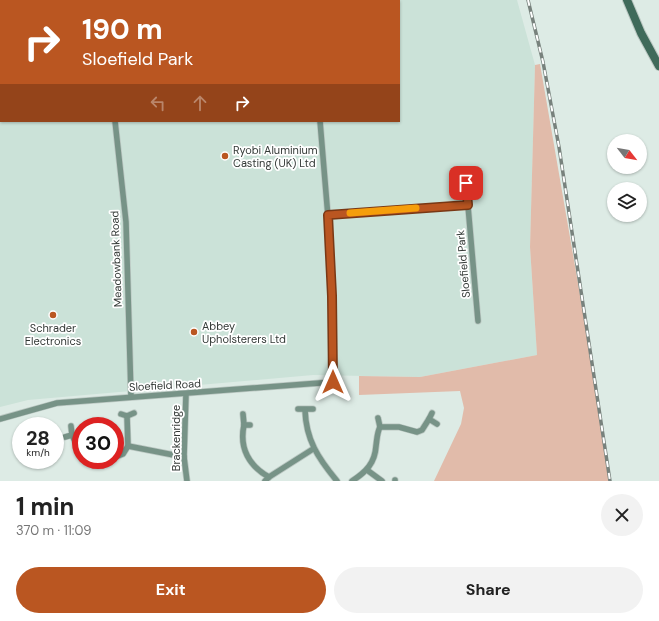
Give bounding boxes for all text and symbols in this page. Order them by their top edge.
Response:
text: 190 m [82,11,163,48]
icon: right [16,16,68,68]
text: Sloefield Park [82,47,193,71]
icon: left [147,92,169,114]
icon: ahead [189,92,211,114]
icon: right [231,92,253,114]
north arrow [607,134,647,174]
map controls [607,134,647,222]
place label: Ryobi Aluminium Casting (UK) Ltd [233,143,318,170]
marker: Ryobi Aluminium Casting (UK) Ltd [220,151,230,161]
pin [449,166,483,200]
icon: arrive [455,172,477,194]
button: layers [607,182,647,222]
street label: Meadowbank Road [107,211,125,307]
street label: Sloefield Park [453,229,473,299]
marker: Schrader Electronics [48,310,58,320]
place label: Abbey Upholsterers Ltd [202,319,286,346]
place label: Schrader Electronics [25,321,81,348]
marker: Abbey Upholsterers Ltd [189,327,199,337]
position arrow [312,361,354,403]
street label: Sloefield Road [129,376,201,394]
street label: Brackenridge [169,405,183,471]
speed limit sign: 30 [72,417,124,469]
text: 28 [26,425,50,451]
text: km/h [26,446,50,459]
text: 1 min [16,491,74,522]
button: close [601,494,643,536]
text: 370 m · 11:09 [16,522,91,539]
button: Exit [16,567,326,613]
button: Share [334,567,643,613]

